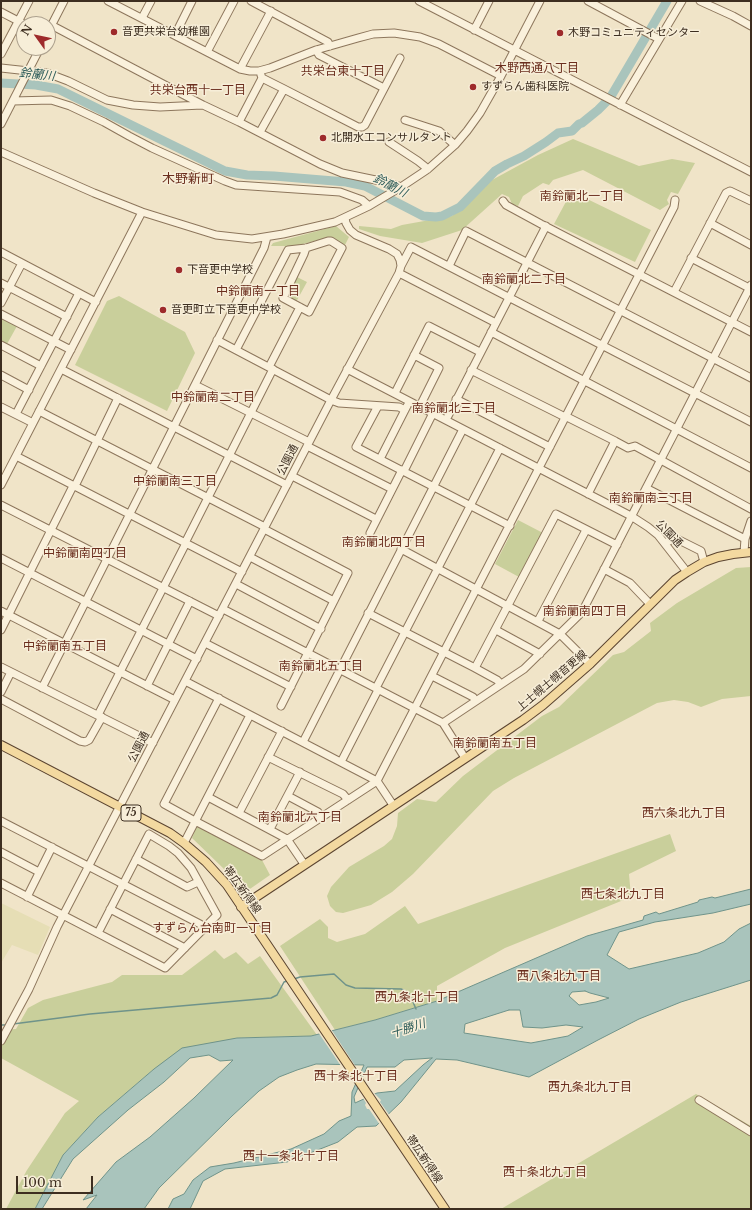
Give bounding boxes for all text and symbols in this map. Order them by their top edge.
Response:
north arrow [16,16,56,56]
text: N [18,22,35,38]
place label: 音更共栄台幼稚園 [122,25,210,39]
place label: 木野コミュニティセンター [568,26,700,40]
marker: 音更共栄台幼稚園 [109,27,119,37]
marker: 木野コミュニティセンター [555,28,565,38]
district label: 木野西通八丁目 [495,62,579,76]
district label: 共栄台東十丁目 [301,65,385,79]
water label: 鈴蘭川 [18,66,56,84]
place label: すずらん歯科医院 [481,80,569,94]
marker: すずらん歯科医院 [468,82,478,92]
district label: 共栄台西十一丁目 [150,84,246,98]
place label: 北開水工コンサルタント [331,131,452,145]
marker: 北開水工コンサルタント [318,133,328,143]
district label: 木野新町 [162,171,214,187]
water label: 鈴蘭川 [371,171,409,201]
district label: 南鈴蘭北一丁目 [540,190,624,204]
place label: 下音更中学校 [187,263,253,277]
marker: 下音更中学校 [174,265,184,275]
district label: 南鈴蘭北二丁目 [482,273,566,287]
district label: 中鈴蘭南一丁目 [216,285,300,299]
place label: 音更町立下音更中学校 [171,303,281,317]
marker: 音更町立下音更中学校 [158,305,168,315]
district label: 中鈴蘭南二丁目 [171,391,255,405]
district label: 南鈴蘭北三丁目 [412,402,496,416]
street label: 公園通 [275,442,301,478]
district label: 中鈴蘭南三丁目 [133,475,217,489]
district label: 南鈴蘭南三丁目 [609,492,693,506]
street label: 公園通 [653,518,685,550]
district label: 南鈴蘭北四丁目 [342,536,426,550]
district label: 中鈴蘭南四丁目 [43,547,127,561]
district label: 南鈴蘭南四丁目 [543,605,627,619]
district label: 中鈴蘭南五丁目 [23,640,107,654]
street label: 上士幌士幌音更線 [514,648,590,714]
district label: 南鈴蘭北五丁目 [279,660,363,674]
street label: 公園通 [126,729,152,765]
district label: 南鈴蘭南五丁目 [453,737,537,751]
road number: 75 [121,805,141,821]
district label: 西六条北九丁目 [642,807,726,821]
district label: 南鈴蘭北六丁目 [258,811,342,825]
street label: 帯広新得線 [220,864,264,916]
district label: 西七条北九丁目 [581,888,665,902]
district label: すずらん台南町一丁目 [152,922,272,936]
district label: 西八条北九丁目 [517,970,601,984]
district label: 西九条北十丁目 [375,991,459,1005]
water label: 十勝川 [389,1017,427,1041]
district label: 西十条北十丁目 [314,1070,398,1084]
district label: 西九条北九丁目 [548,1081,632,1095]
street label: 帯広新得線 [403,1133,445,1185]
district label: 西十一条北十丁目 [243,1150,339,1164]
district label: 西十条北九丁目 [503,1166,587,1180]
scale bar [18,1168,95,1194]
text: 100 m [23,1175,62,1190]

